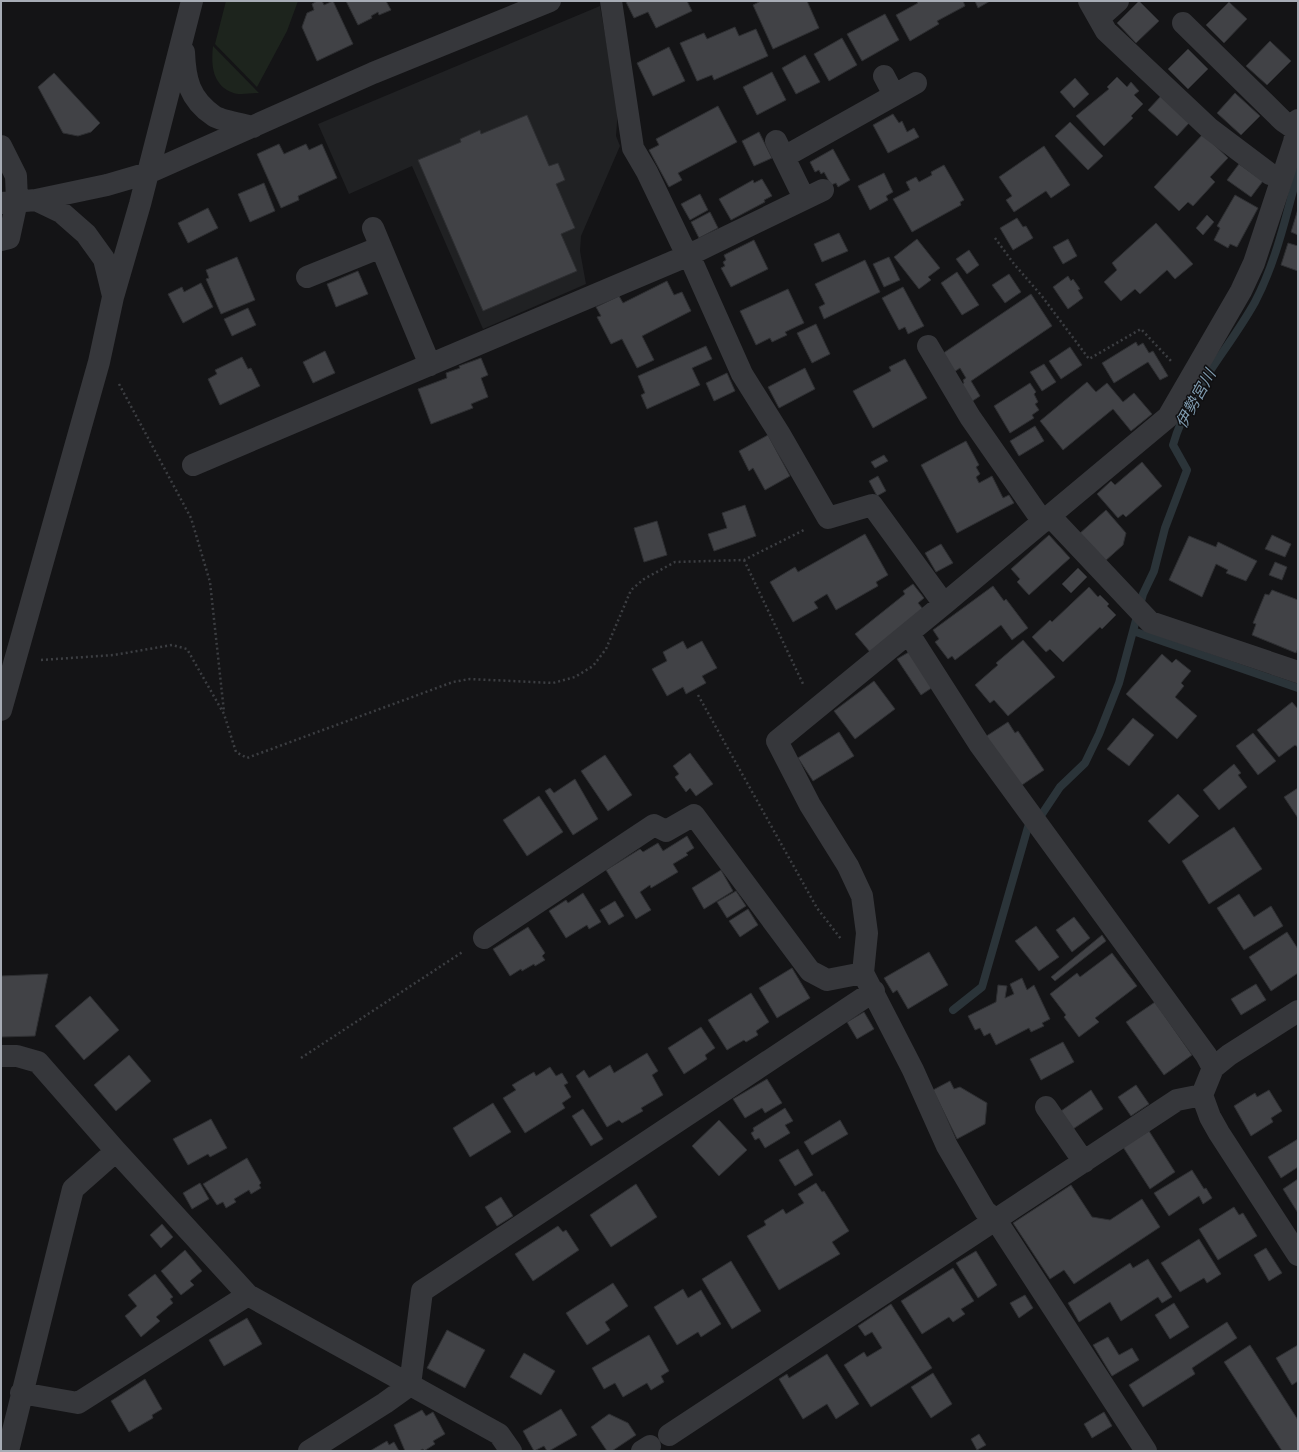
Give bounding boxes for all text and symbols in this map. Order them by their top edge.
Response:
water label: 伊勢宮川 [1173,365,1219,431]

